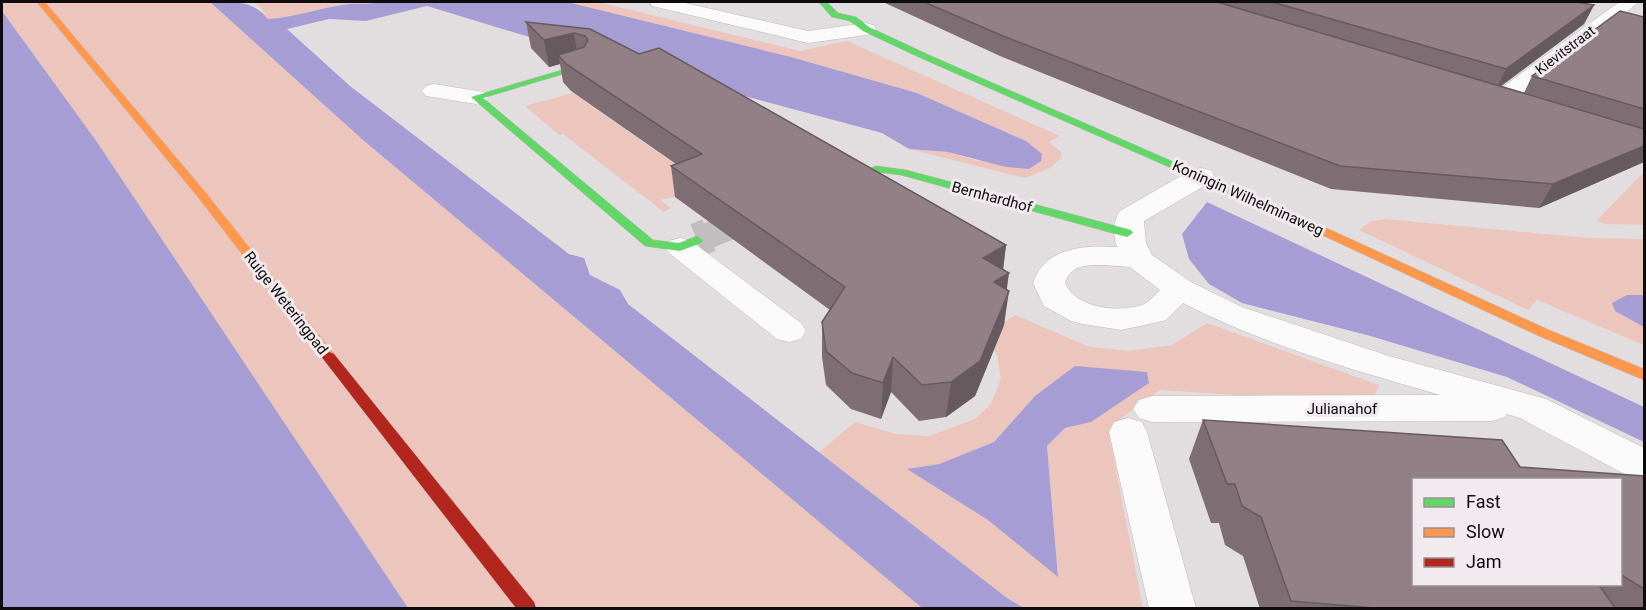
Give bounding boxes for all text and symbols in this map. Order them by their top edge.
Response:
street label: Kievitstraat [1532,22,1598,78]
street label: Koningin Wilhelminaweg [1170,157,1326,239]
street label: Bernhardhof [950,178,1035,217]
street label: Ruige Weteringpad [240,248,332,358]
street label: Julianahof [1307,400,1378,418]
legend [1412,478,1622,586]
text: Fast [1466,491,1501,512]
text: Slow [1466,521,1505,542]
text: Jam [1466,551,1502,572]

